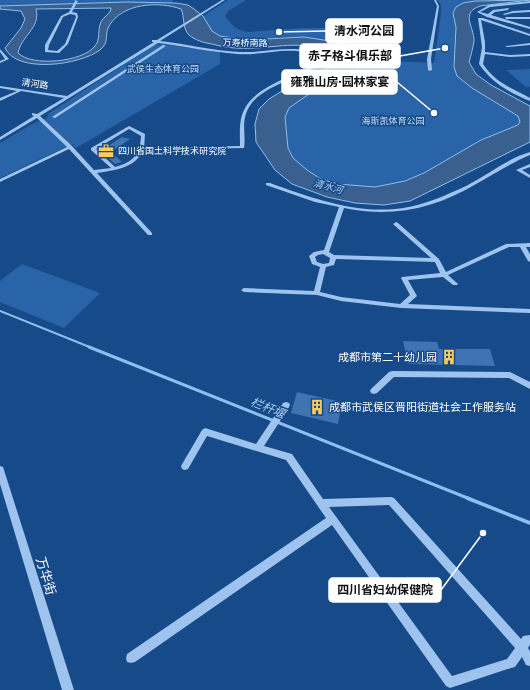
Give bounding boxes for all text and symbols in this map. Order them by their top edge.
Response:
callout: 清水河公园 [326,19,402,43]
text: 清水河公园 [334,24,394,38]
street label: 万寿桥南路 [222,38,268,48]
callout: 赤子格斗俱乐部 [300,44,400,68]
text: 赤子格斗俱乐部 [308,49,392,63]
park label: 武侯生态体育公园 [127,64,199,74]
callout: 雍雅山房·园林家宴 [282,70,397,94]
text: 雍雅山房·园林家宴 [291,75,389,89]
street label: 清河路 [21,77,49,91]
park label: 海斯凯体育公园 [361,116,425,126]
office icon: 四川省国土科学技术研究院 [97,142,115,160]
place label: 四川省国土科学技术研究院 [118,146,226,156]
water label: 清水河 [312,177,346,197]
building icon: 成都市第二十幼儿园 [440,348,458,366]
place label: 成都市第二十幼儿园 [338,351,437,364]
water label: 栏杆堰 [249,395,289,422]
building icon: 成都市武侯区晋阳街道社会工作服务站 [308,398,326,416]
place label: 成都市武侯区晋阳街道社会工作服务站 [329,401,516,414]
street label: 万华街 [33,555,59,597]
callout: 四川省妇幼保健院 [329,578,441,602]
text: 四川省妇幼保健院 [337,583,433,597]

